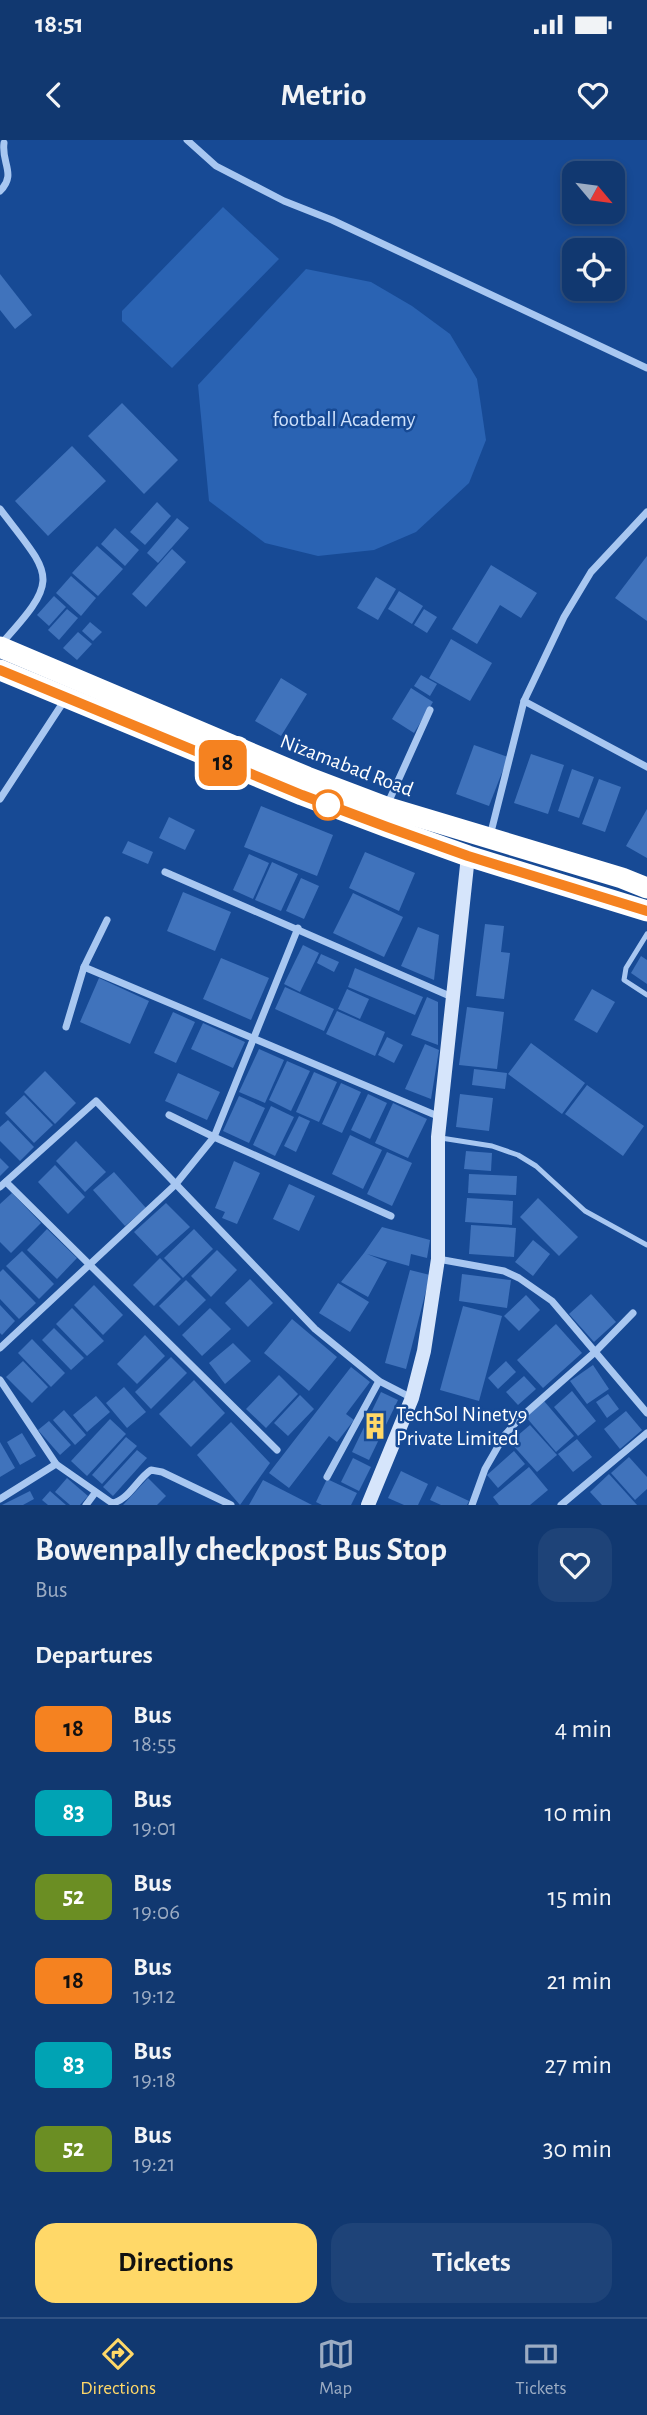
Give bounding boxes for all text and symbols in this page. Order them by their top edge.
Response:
text: 18:51 [35,11,84,37]
icon: back [35,76,73,114]
icon: heart [574,76,612,114]
text: Metrio [280,79,367,111]
north arrow [562,161,625,224]
map controls [562,161,625,301]
button: locate [562,238,625,301]
park label: football Academy [273,409,415,430]
street label: Nizamabad Road [277,730,416,801]
line badge: 18 [192,740,255,786]
text: 18 [213,751,233,775]
unlabelled marker [313,790,343,820]
place label: TechSol Ninety9 Private Limited [396,1404,527,1449]
building icon: TechSol Ninety9 Private Limited [360,1411,390,1441]
button: heart [538,1528,612,1602]
text: Bowenpally checkpost Bus Stop [35,1534,447,1567]
text: Bus [35,1579,68,1602]
text: Departures [35,1642,153,1668]
text: Bus [133,1702,172,1728]
text: 4 min [555,1716,612,1742]
text: 18 [63,1717,84,1741]
text: 18:55 [133,1733,176,1756]
text: Bus [133,1786,172,1812]
text: 10 min [545,1800,612,1826]
text: 83 [62,1801,85,1825]
text: 19:01 [133,1817,177,1840]
text: Bus [133,1870,172,1896]
text: 15 min [547,1884,612,1910]
text: 52 [63,1885,84,1909]
text: 19:06 [133,1901,180,1924]
text: Bus [133,1954,172,1980]
text: 21 min [546,1968,612,1994]
text: 18 [63,1969,84,1993]
text: 19:12 [133,1985,175,2008]
text: Bus [133,2038,172,2064]
text: 27 min [545,2052,612,2078]
text: 83 [62,2053,85,2077]
text: 19:18 [133,2069,176,2092]
text: Bus [133,2122,172,2148]
text: 30 min [543,2136,612,2162]
text: 52 [63,2137,84,2161]
text: 19:21 [133,2153,175,2176]
button: Directions [35,2223,317,2303]
button: Tickets [331,2223,612,2303]
tab: Directions [80,2335,156,2400]
tab: Map [317,2335,355,2400]
tab: Tickets [515,2335,567,2400]

